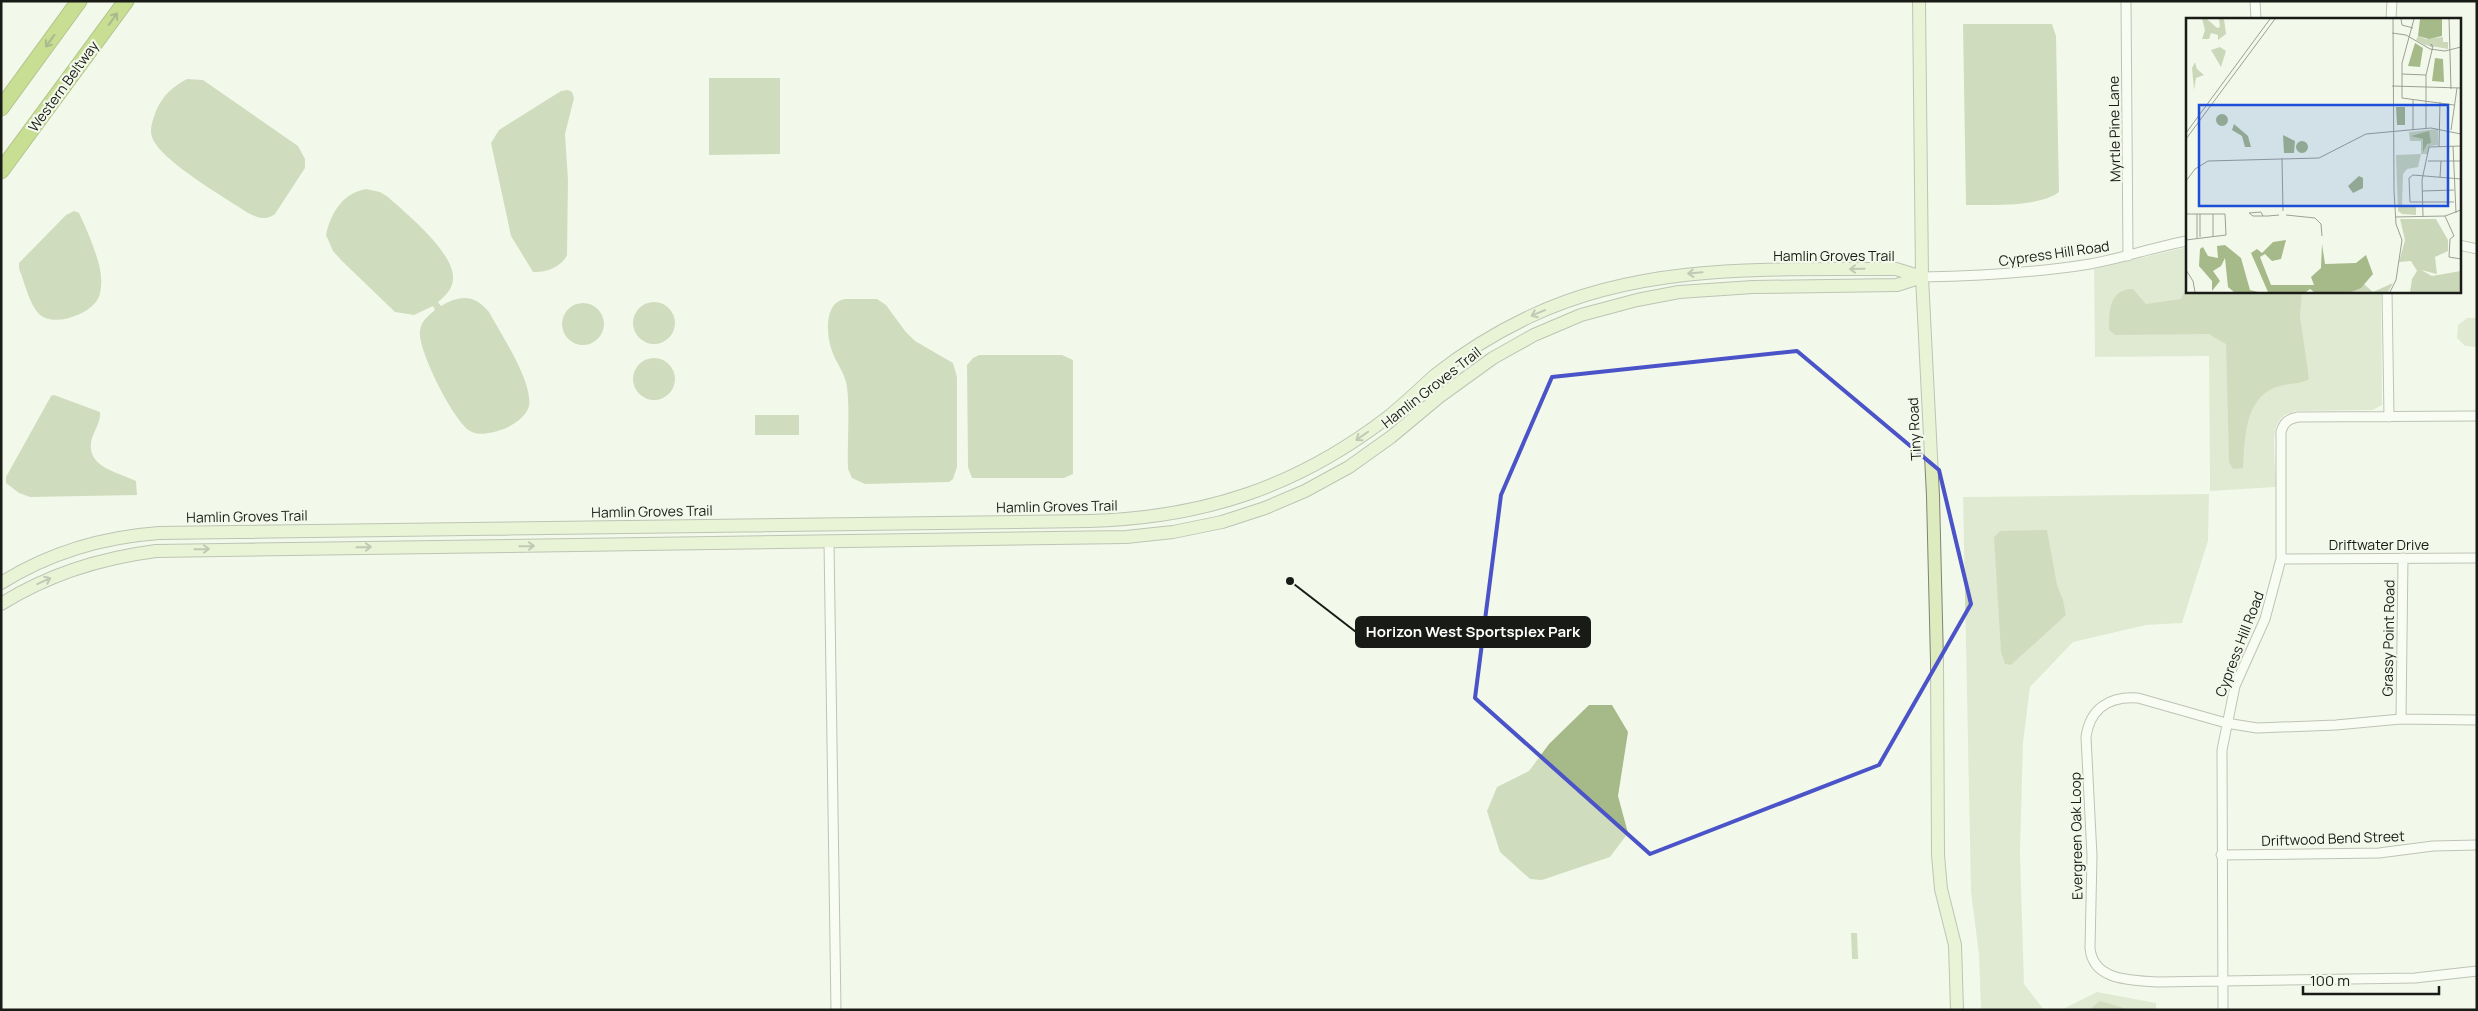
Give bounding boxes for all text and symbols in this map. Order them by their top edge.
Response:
one-way arrow [108,12,118,26]
inset map [2186,18,2460,292]
one-way arrow [45,33,56,47]
street label: Western Beltway [24,36,103,135]
street label: Myrtle Pine Lane [2104,76,2124,182]
street label: Cypress Hill Road [1997,236,2111,270]
street label: Hamlin Groves Trail [1773,246,1895,265]
one-way arrow [1849,264,1866,274]
one-way arrow [1687,268,1703,278]
one-way arrow [1531,309,1546,319]
street label: Hamlin Groves Trail [1377,342,1485,432]
street label: Tiny Road [1903,397,1925,461]
one-way arrow [1356,431,1370,441]
street label: Hamlin Groves Trail [996,495,1118,517]
street label: Hamlin Groves Trail [591,500,713,522]
street label: Hamlin Groves Trail [186,505,308,527]
street label: Driftwater Drive [2329,535,2429,554]
one-way arrow [519,541,535,550]
one-way arrow [356,542,372,552]
one-way arrow [194,544,210,554]
one-way arrow [36,576,51,586]
street label: Grassy Point Road [2377,579,2399,697]
street label: Cypress Hill Road [2210,588,2268,700]
callout: Horizon West Sportsplex Park [1356,617,1590,647]
text: Horizon West Sportsplex Park [1366,621,1581,642]
street label: Evergreen Oak Loop [2065,772,2087,900]
street label: Driftwood Bend Street [2261,826,2405,850]
scale bar [2303,964,2439,996]
text: 100 m [2310,970,2350,991]

